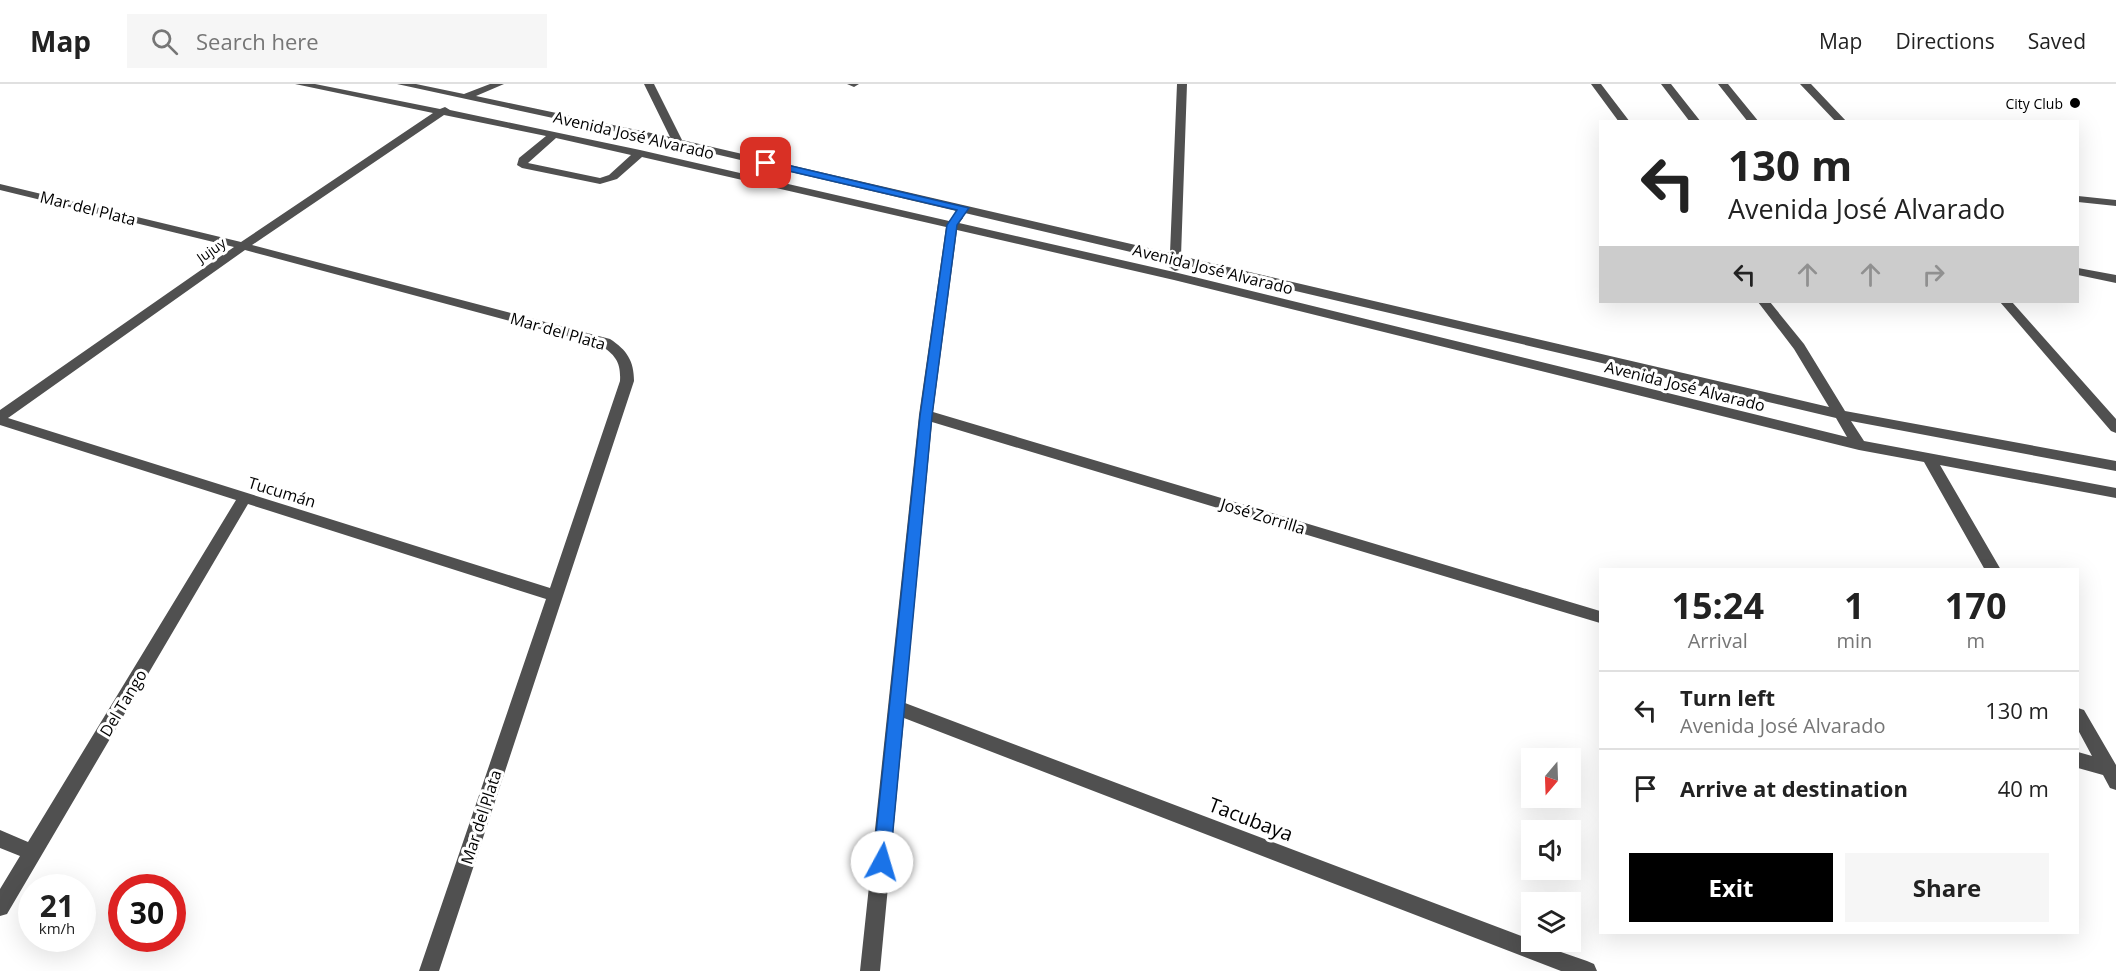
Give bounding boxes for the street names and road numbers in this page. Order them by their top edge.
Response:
street label: Avenida José Alvarado [551,106,717,164]
street label: Mar del Plata [38,185,138,231]
street label: Jujuy [191,233,230,268]
street label: Avenida José Alvarado [1131,238,1295,300]
street label: Mar del Plata [508,307,608,355]
street label: Avenida José Alvarado [1603,355,1767,417]
street label: Tucumán [245,471,319,513]
street label: José Zorrilla [1216,492,1308,539]
street label: Del Tango [94,665,152,741]
street label: Mar del Plata [455,767,507,867]
street label: Tacubaya [1205,791,1297,847]

